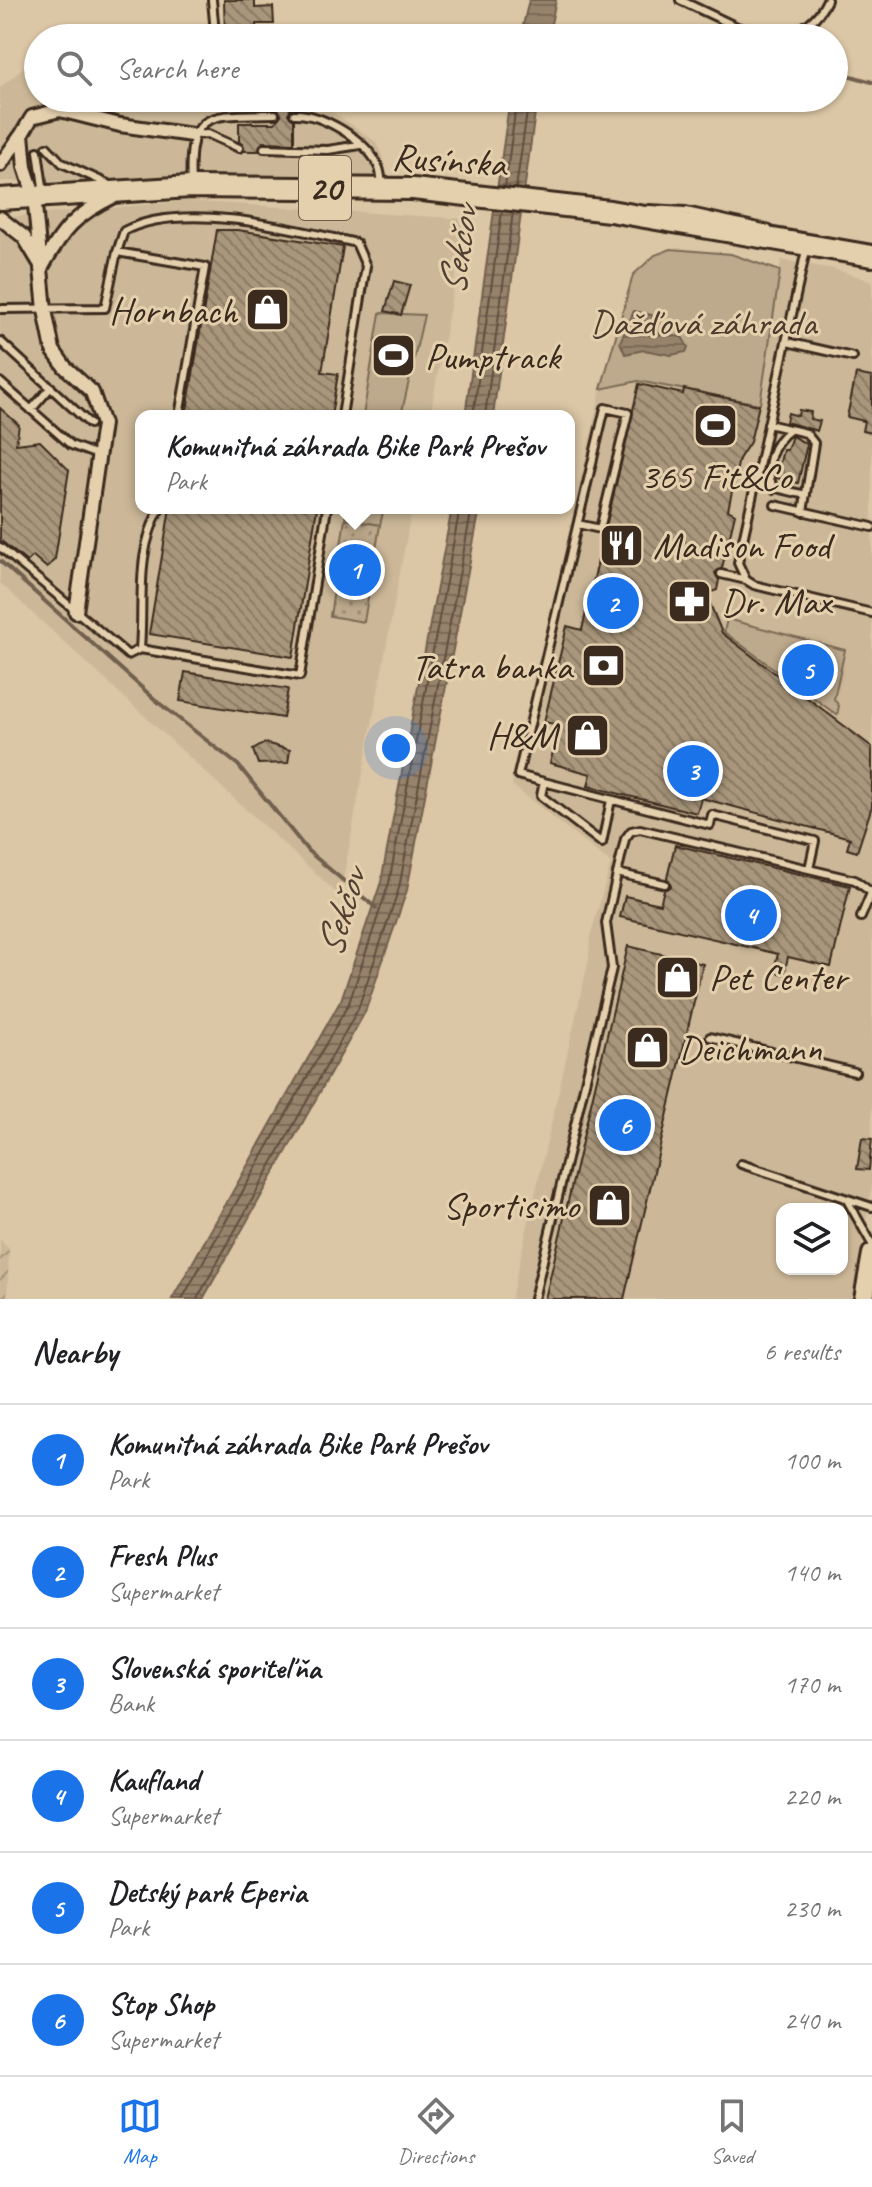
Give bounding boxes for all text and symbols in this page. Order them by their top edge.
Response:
search box [24,24,848,112]
icon: search [52,46,96,90]
text: Search here [116,49,238,87]
street label: Rusínska [391,133,510,188]
road number: 20 [299,156,351,220]
water label: Sekčov [426,197,491,298]
shop icon: Hornbach [244,286,292,334]
place label: Hornbach [109,287,239,334]
park label: Dažďová záhrada [590,299,819,346]
sports icon: Pumptrack [370,332,418,380]
place label: Pumptrack [425,333,563,380]
sports icon: 365 Fit&Co [692,401,740,449]
popup [135,410,575,514]
text: Komunitná záhrada Bike Park Prešov [165,427,545,465]
place label: 365 Fit&Co [641,453,794,500]
text: Park [165,465,207,498]
restaurant icon: Madison Food [598,521,646,569]
place label: Madison Food [653,522,836,569]
pin: 1 [329,540,381,600]
pin: 2 [587,573,639,633]
pharmacy icon: Dr. Max [666,577,714,625]
place label: Dr. Max [721,578,834,625]
pin: 5 [782,640,834,700]
bank icon: Tatra banka [579,642,627,690]
place label: Tatra banka [411,643,574,690]
shop icon: H&M [564,711,612,759]
place label: H&M [487,712,561,759]
your location [376,728,416,768]
pin: 3 [667,741,719,801]
water label: Sekčov [304,857,380,962]
pin: 4 [725,885,777,945]
shop icon: Pet Center [654,953,702,1001]
place label: Pet Center [709,954,851,1001]
shop icon: Deichmann [623,1024,671,1072]
place label: Deichmann [678,1025,823,1072]
pin: 6 [599,1095,651,1155]
shop icon: Sportisimo [586,1181,634,1229]
place label: Sportisimo [443,1182,582,1229]
map controls [776,1203,848,1275]
button: layers [776,1203,848,1275]
text: Nearby [32,1330,118,1373]
text: 6 results [764,1335,840,1368]
text: Komunitná záhrada Bike Park Prešov [108,1425,487,1463]
text: 1 [52,1444,64,1477]
text: 100 m [784,1444,840,1477]
text: Park [108,1463,149,1496]
text: Fresh Plus [108,1537,215,1575]
text: 2 [52,1556,64,1589]
text: 140 m [784,1556,840,1589]
text: Supermarket [108,1575,219,1608]
text: Slovenská sporiteľňa [108,1649,321,1687]
text: 3 [52,1668,64,1701]
text: 170 m [784,1668,840,1701]
text: Bank [108,1687,154,1720]
text: Kaufland [108,1761,199,1799]
text: 4 [52,1780,64,1813]
text: 220 m [784,1780,840,1813]
text: Supermarket [108,1799,219,1832]
text: Detský park Eperia [108,1873,307,1911]
text: 5 [52,1892,64,1925]
text: 230 m [784,1892,840,1925]
text: Park [108,1911,149,1944]
text: Stop Shop [108,1985,214,2023]
text: 6 [52,2004,64,2037]
text: 240 m [784,2004,840,2037]
text: Supermarket [108,2023,219,2056]
tab: Map [118,2094,162,2170]
tab: Directions [398,2094,474,2170]
tab: Saved [710,2094,754,2170]

